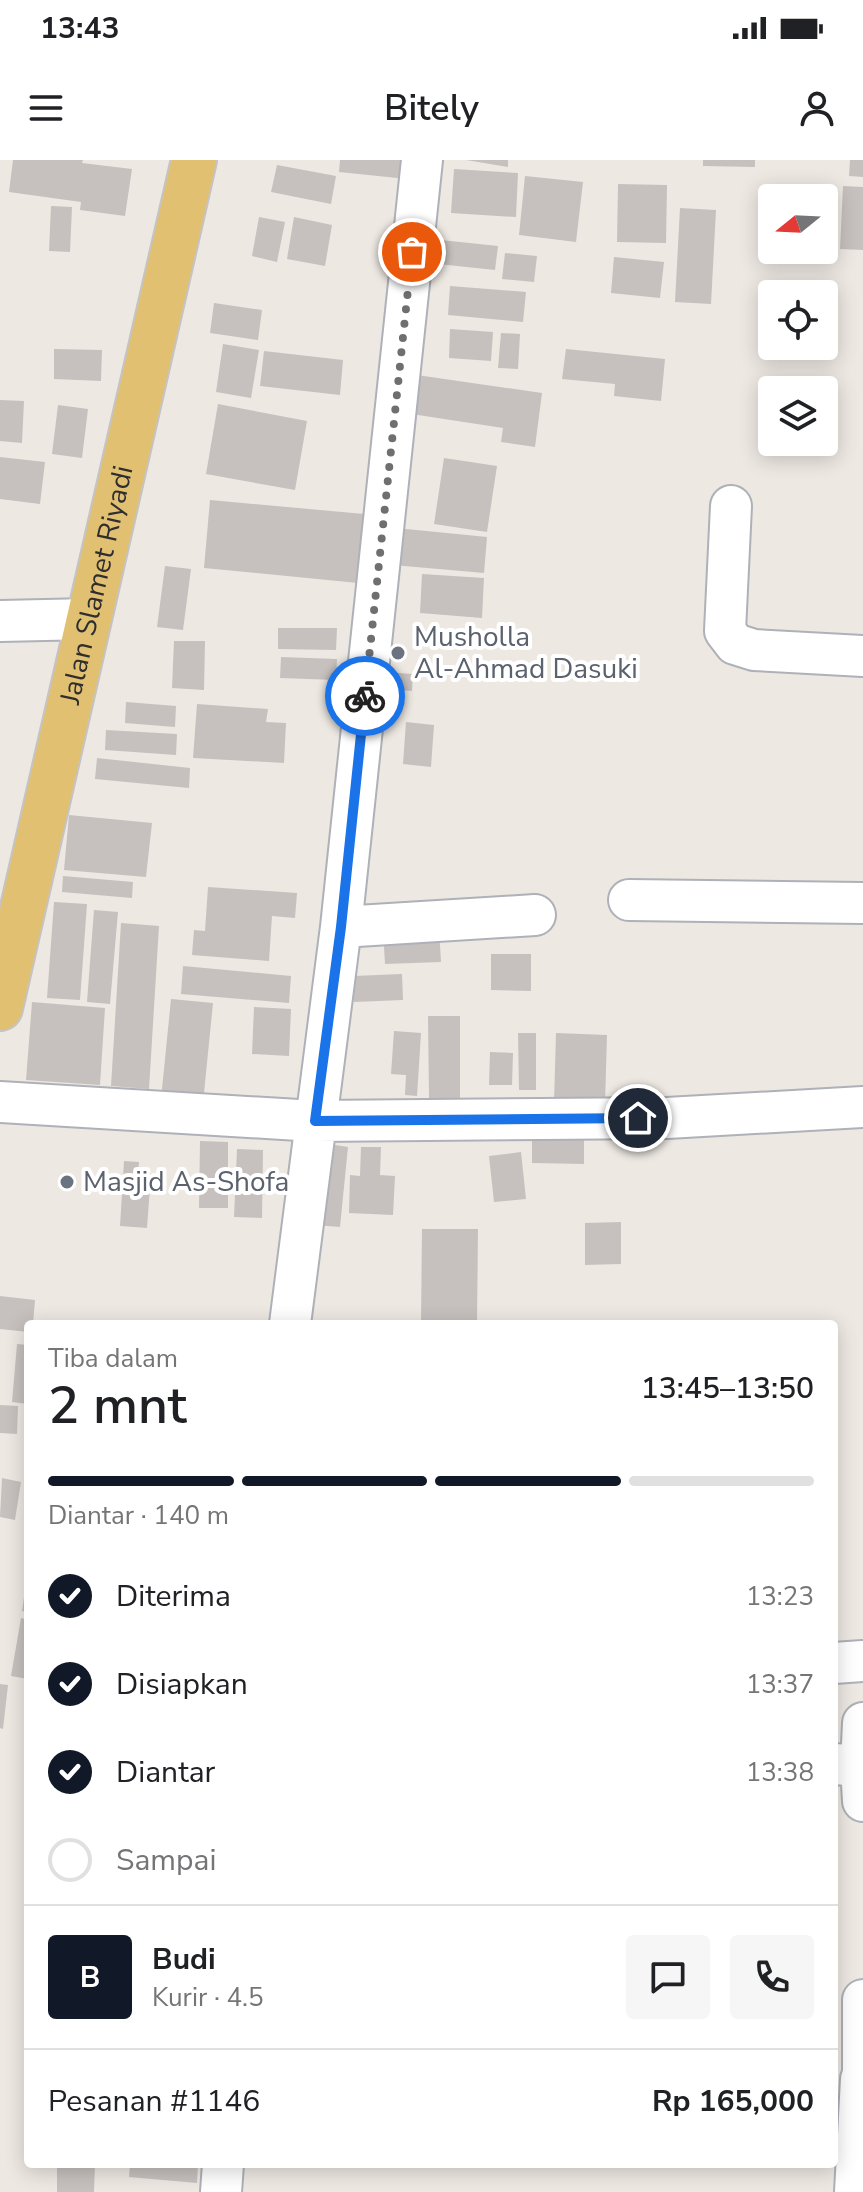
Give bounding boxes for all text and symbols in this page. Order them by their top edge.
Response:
text: 13:43 [40,8,119,49]
text: Bitely [384,84,479,133]
icon: menu [24,86,68,130]
icon: person [795,86,839,130]
north arrow [758,184,838,264]
map controls [758,184,838,456]
pin [378,218,446,286]
icon: bag [390,230,434,274]
button: locate [758,280,838,360]
button: layers [758,376,838,456]
street label: Jalan Slamet Riyadi [51,462,142,709]
place label: Musholla Al-Ahmad Dasuki [414,618,638,688]
marker: Musholla Al-Ahmad Dasuki [389,644,407,662]
courier [325,656,405,736]
icon: bike [343,674,387,718]
pin [604,1084,672,1152]
icon: home [616,1096,660,1140]
place label: Masjid As-Shofa [83,1163,289,1201]
marker: Masjid As-Shofa [58,1173,76,1191]
text: Tiba dalam [48,1341,178,1376]
text: 13:45–13:50 [641,1368,814,1409]
text: 2 mnt [48,1370,187,1441]
text: Diantar · 140 m [48,1498,229,1533]
icon: check [48,1574,92,1618]
text: Diterima [116,1576,231,1617]
text: 13:23 [746,1579,814,1614]
icon: check [48,1662,92,1706]
text: Disiapkan [116,1664,248,1705]
text: 13:37 [746,1667,814,1702]
icon: check [48,1750,92,1794]
text: Diantar [116,1752,215,1793]
text: 13:38 [746,1755,814,1790]
text: Sampai [116,1840,216,1881]
button: chat [626,1935,710,2019]
button: phone [730,1935,814,2019]
text: Budi [152,1939,216,1980]
text: B [80,1957,100,1998]
text: Kurir · 4.5 [152,1980,264,2015]
text: Pesanan #1146 [48,2081,260,2122]
text: Rp 165,000 [652,2081,814,2122]

